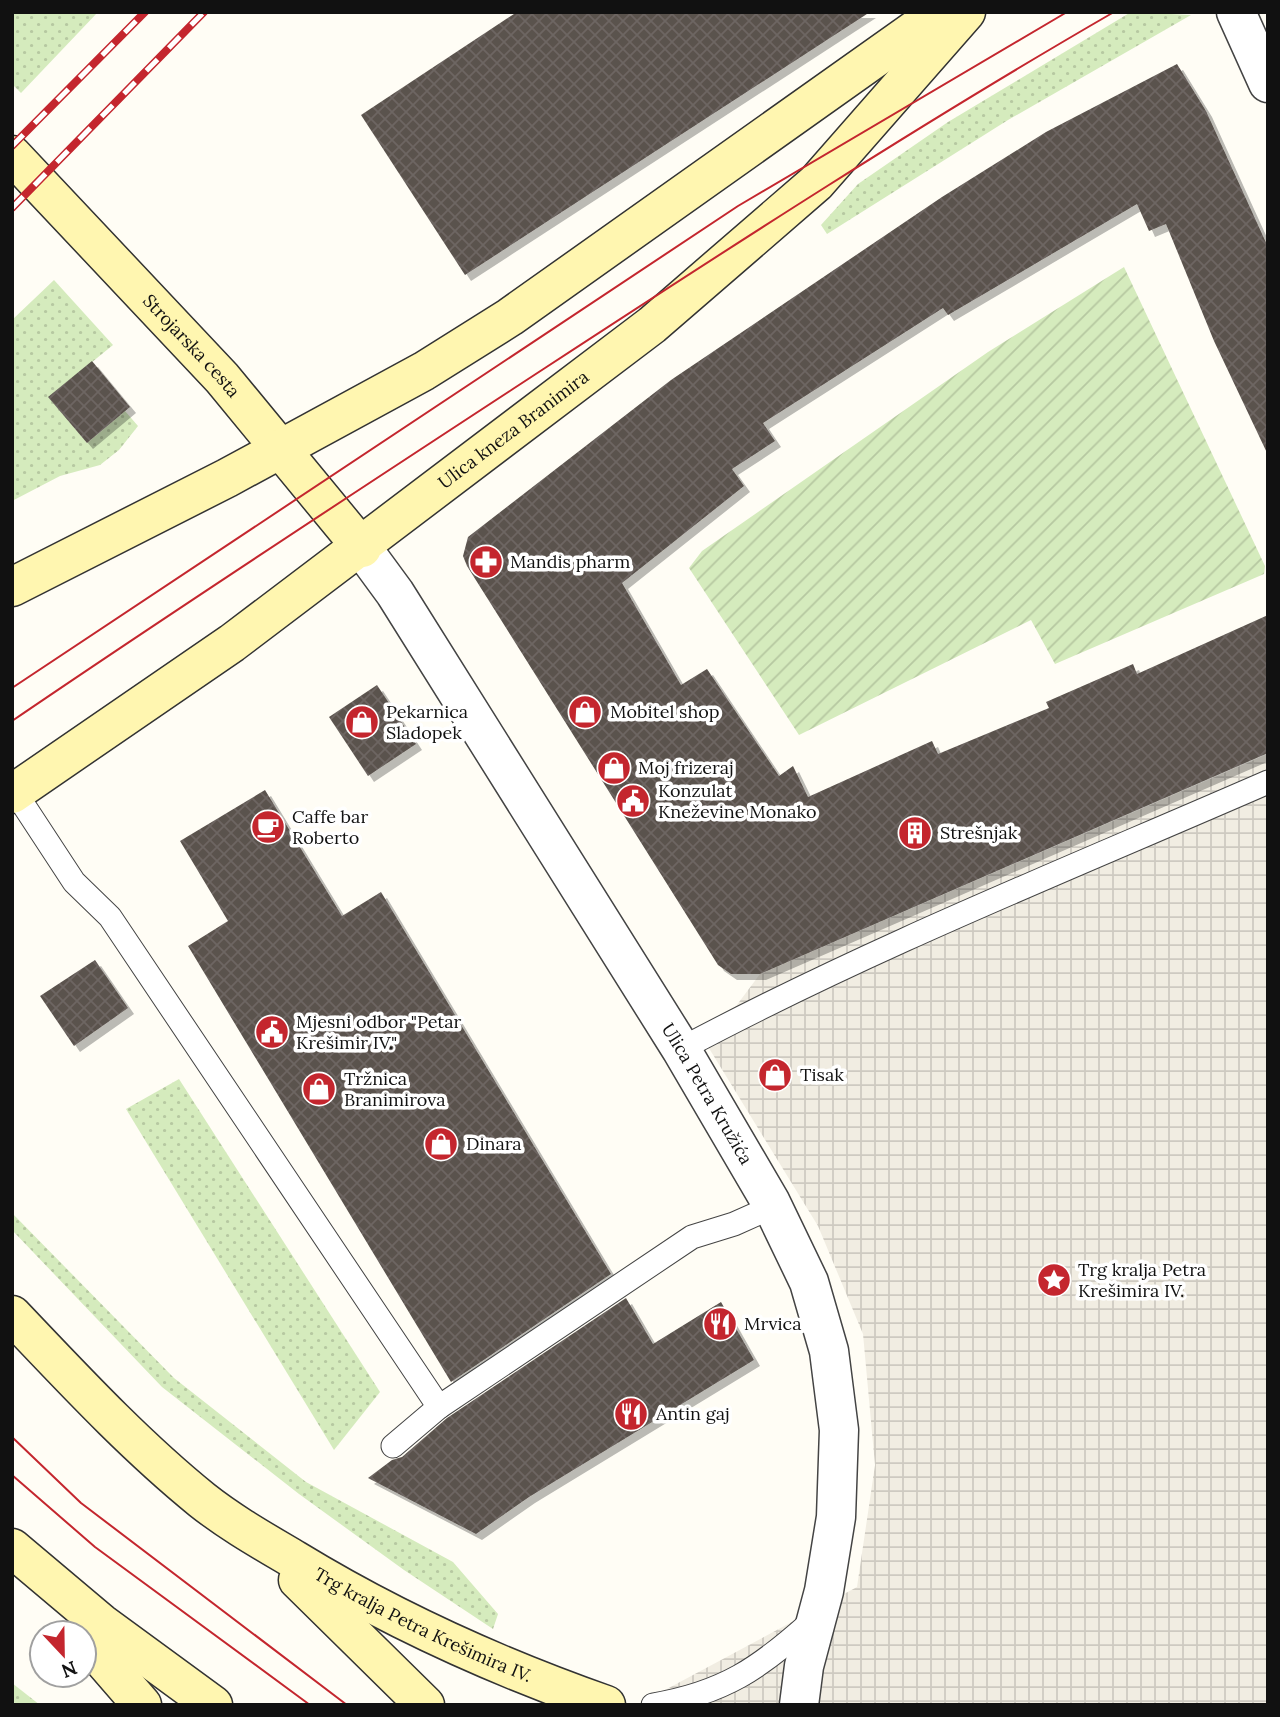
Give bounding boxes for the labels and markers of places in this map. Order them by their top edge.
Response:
pharmacy icon: Mandis pharm [467,543,505,581]
place label: Mandis pharm [510,550,630,573]
shop icon: Mobitel shop [566,693,604,731]
place label: Pekarnica Sladopek [386,700,468,744]
place label: Mobitel shop [610,700,720,723]
shop icon: Pekarnica Sladopek [343,703,381,741]
shop icon: Moj frizeraj [595,749,633,787]
place label: Moj frizeraj [638,756,734,779]
place label: Konzulat Kneževine Monako [658,779,817,823]
public building icon: Konzulat Kneževine Monako [614,782,652,820]
place label: Caffe bar Roberto [292,805,368,849]
cafe icon: Caffe bar Roberto [249,808,287,846]
building icon: Strešnjak [896,814,934,852]
place label: Strešnjak [940,821,1018,844]
place label: Mjesni odbor "Petar Krešimir IV." [296,1010,462,1054]
public building icon: Mjesni odbor "Petar Krešimir IV." [253,1013,291,1051]
shop icon: Tisak [756,1056,794,1094]
place label: Tisak [800,1063,844,1086]
place label: Tržnica Branimirova [344,1067,445,1111]
shop icon: Tržnica Branimirova [300,1070,338,1108]
shop icon: Dinara [422,1125,460,1163]
place label: Dinara [466,1132,522,1155]
place label: Trg kralja Petra Krešimira IV. [1078,1258,1206,1302]
place icon: Trg kralja Petra Krešimira IV. [1035,1261,1073,1299]
restaurant icon: Mrvica [701,1305,739,1343]
place label: Mrvica [744,1312,801,1335]
restaurant icon: Antin gaj [612,1395,650,1433]
place label: Antin gaj [655,1402,730,1425]

